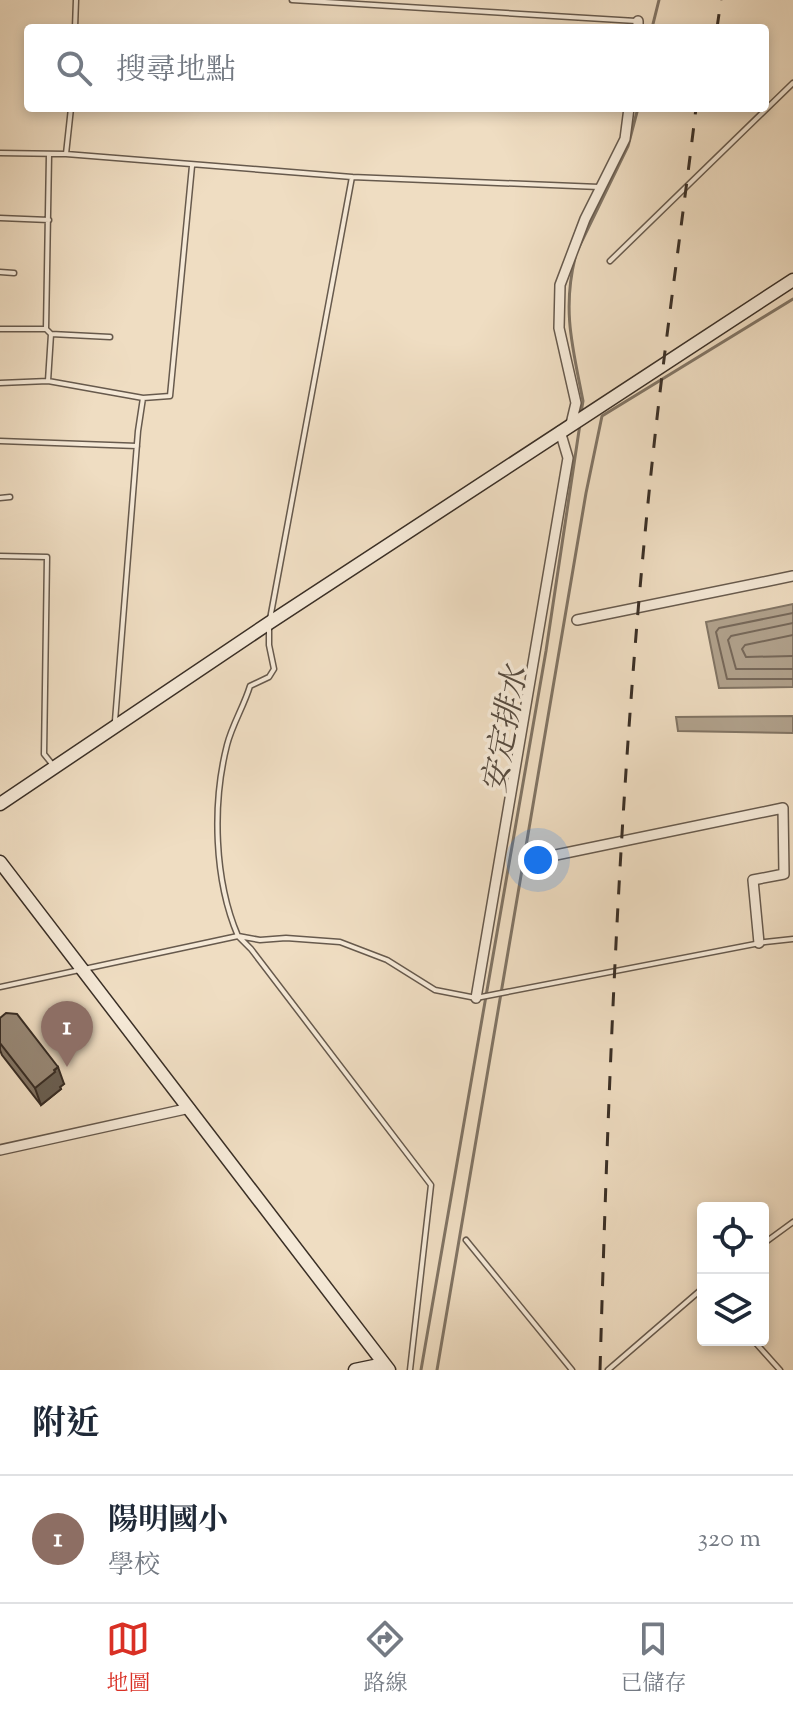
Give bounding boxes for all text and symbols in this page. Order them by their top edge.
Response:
search box [24,24,769,112]
icon: search [52,46,96,90]
text: 搜尋地點 [116,50,236,93]
water label: 安定排水 [473,660,541,797]
your location [518,840,558,880]
pin: 1 [41,1001,93,1067]
map controls [697,1202,769,1346]
button: locate [697,1202,769,1274]
button: layers [697,1274,769,1346]
text: 附近 [32,1401,100,1450]
text: 陽明國小 [108,1500,228,1543]
text: 1 [54,1521,62,1558]
text: 320 m [698,1521,761,1558]
text: 學校 [108,1548,160,1585]
tab: 地圖 [106,1617,151,1701]
tab: 路線 [363,1617,408,1701]
tab: 已儲存 [620,1617,687,1701]

